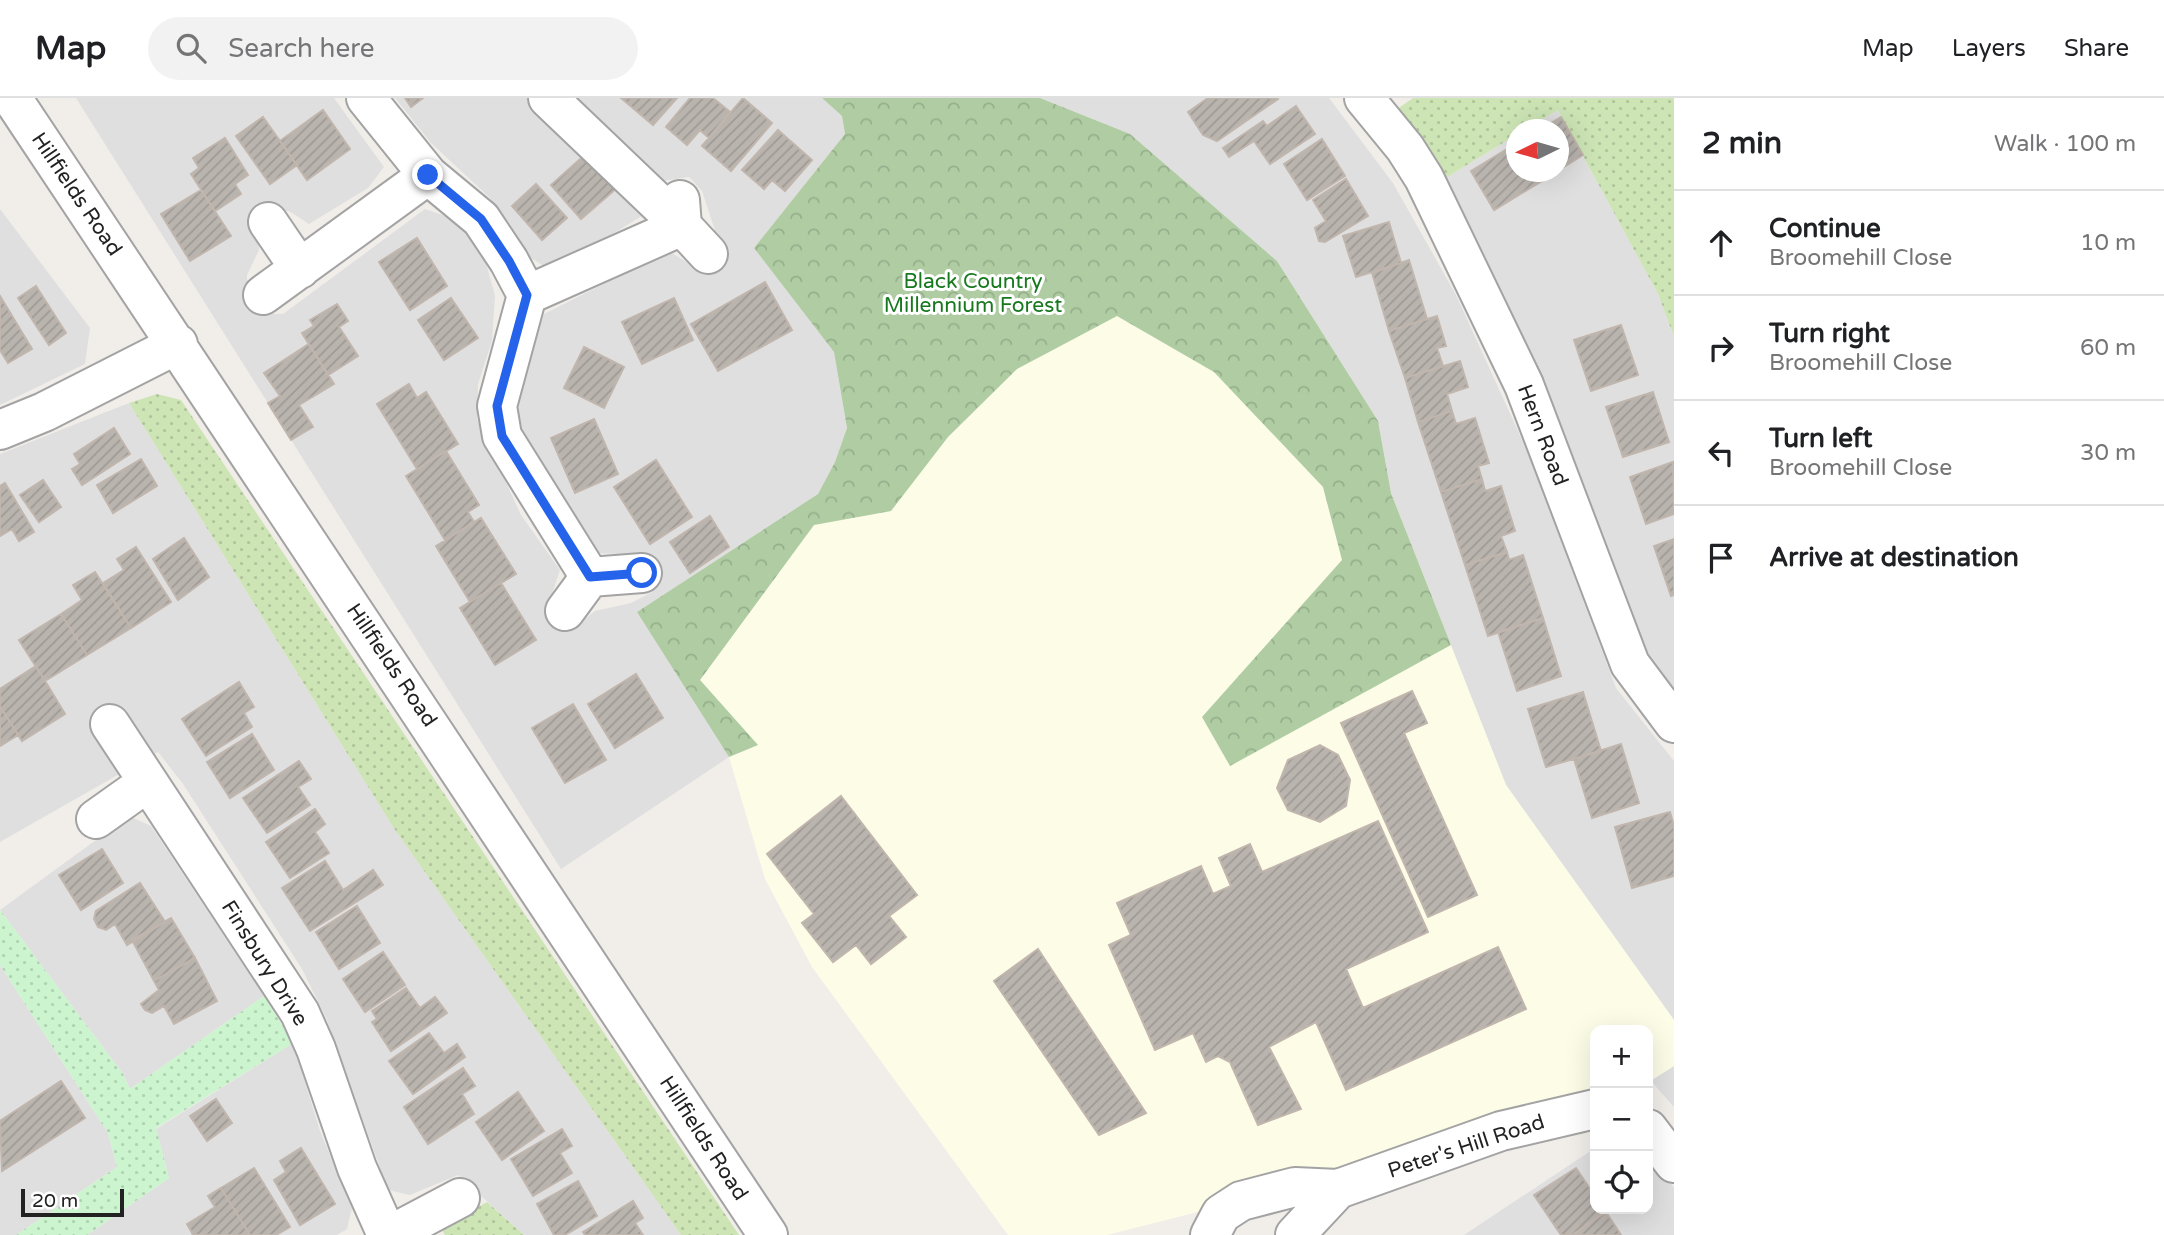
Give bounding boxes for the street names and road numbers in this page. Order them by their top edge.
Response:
street label: Hillfields Road [26,128,127,261]
street label: Hern Road [1512,381,1573,489]
street label: Hillfields Road [341,599,442,732]
street label: Finsbury Drive [216,896,313,1031]
street label: Hillfields Road [654,1071,753,1205]
street label: Peter's Hill Road [1385,1109,1548,1184]

